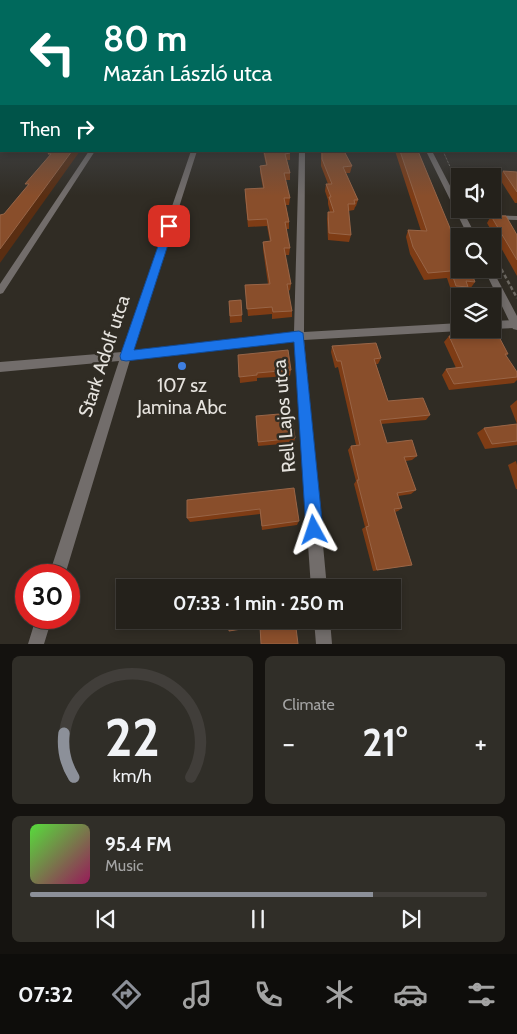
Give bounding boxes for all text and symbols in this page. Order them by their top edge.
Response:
text: 80 m [103,17,187,60]
icon: left [20,20,85,85]
text: Mazán László utca [103,60,272,87]
icon: right [71,115,99,143]
text: Then [20,118,61,141]
map controls [451,168,501,338]
button: sound [451,168,501,218]
pin [148,205,190,247]
icon: arrive [155,212,183,240]
button: search [451,228,501,278]
button: layers [451,288,501,338]
street label: Stark Adolf utca [73,292,135,420]
street label: Rell Lajos utca [268,359,300,473]
marker: 107 sz Jamina Abc [176,360,188,372]
place label: 107 sz Jamina Abc [136,374,227,419]
position arrow [287,503,339,555]
speed limit sign: 30 [15,564,80,629]
text: 07:33 · 1 min · 250 m [173,592,344,615]
text: Climate [283,695,335,714]
text: 22 [105,706,160,769]
text: 21° [362,719,407,766]
text: − [283,726,295,760]
text: + [475,726,487,760]
text: km/h [113,765,152,786]
text: 95.4 FM [105,833,172,856]
text: Music [105,856,143,875]
icon: previous [92,905,120,933]
icon: pause [244,905,272,933]
icon: next [397,905,425,933]
icon: directions [109,977,144,1012]
icon: music [180,977,215,1012]
icon: phone [251,977,286,1012]
icon: climate [322,977,357,1012]
icon: car [393,977,428,1012]
icon: filters [464,977,499,1012]
text: 07:32 [18,981,73,1008]

